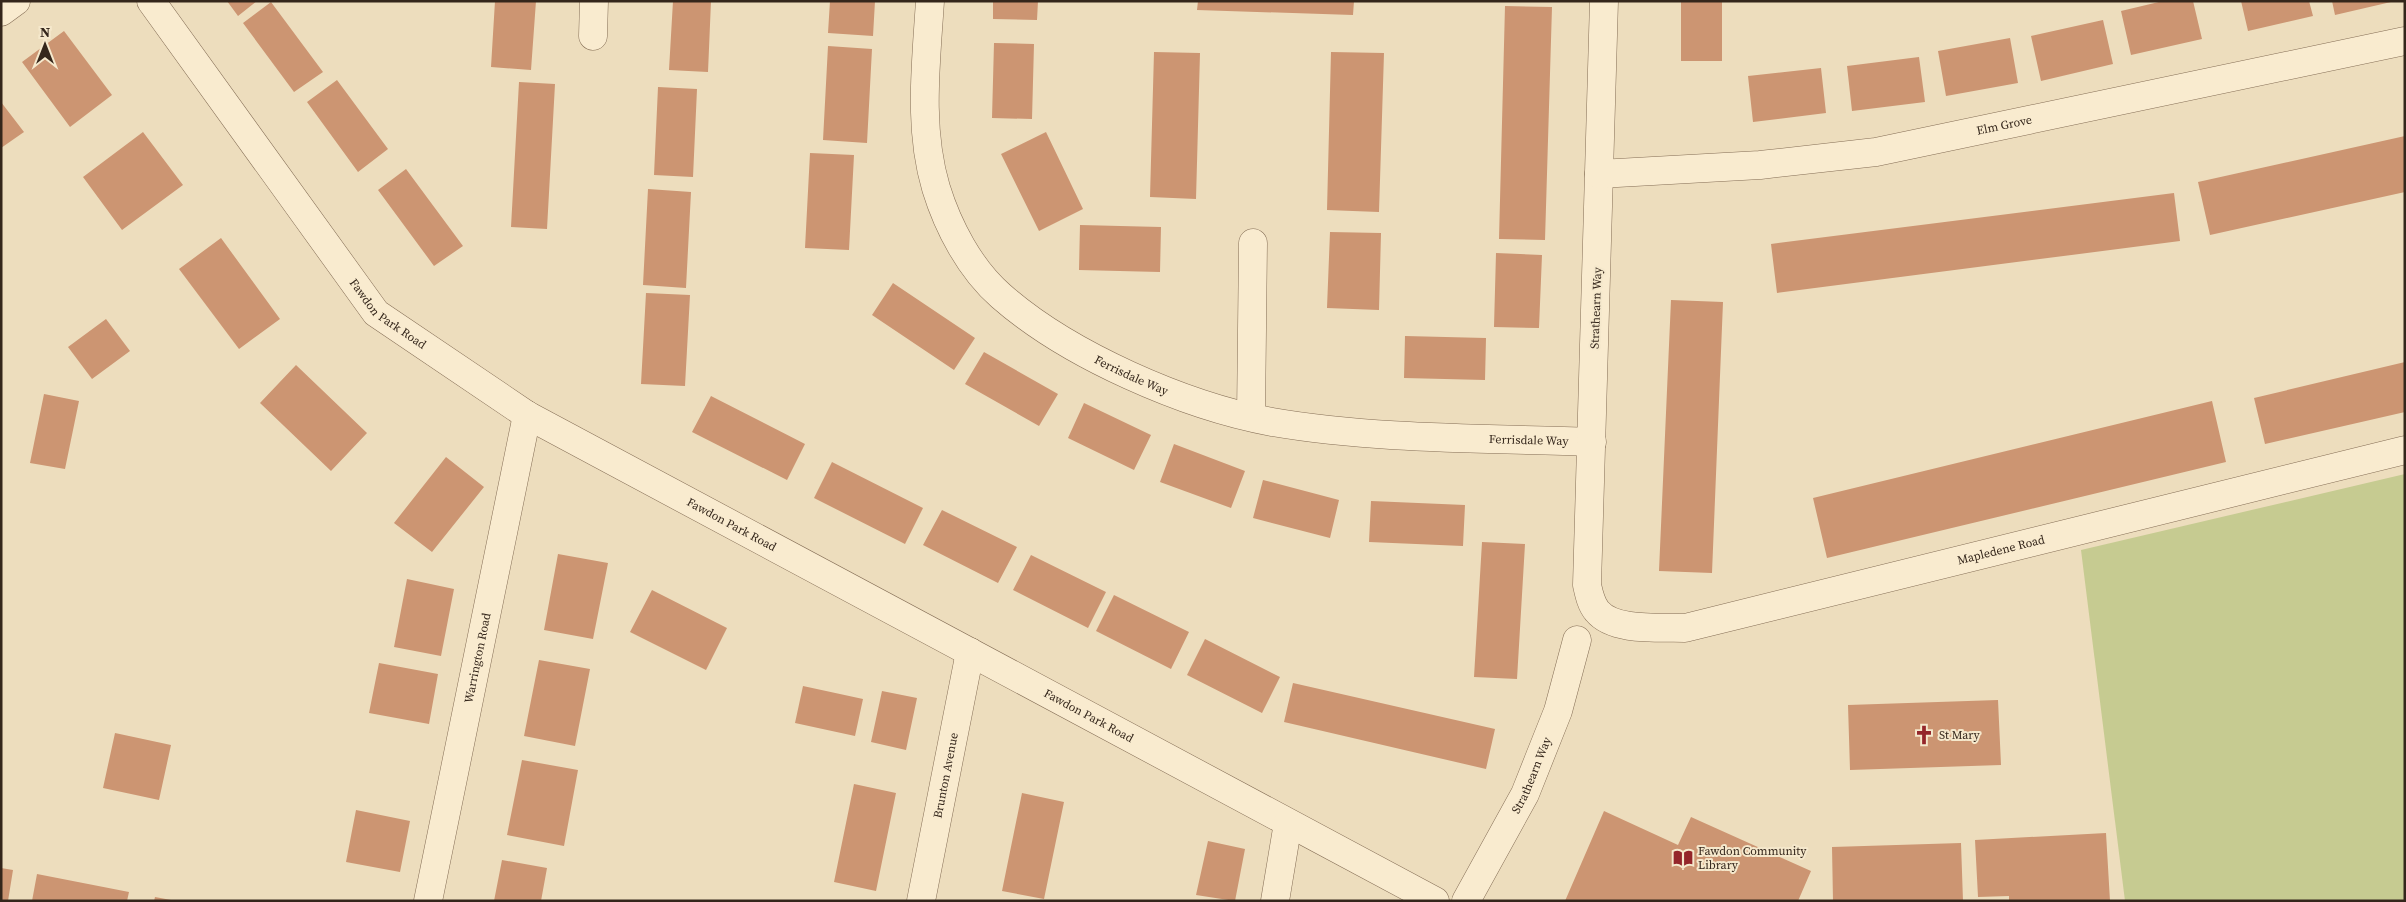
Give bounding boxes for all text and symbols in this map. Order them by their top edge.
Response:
north arrow [20,20,70,70]
text: N [40,22,50,42]
street label: Elm Grove [1975,111,2033,139]
street label: Strathearn Way [1587,266,1605,349]
street label: Fawdon Park Road [346,276,430,353]
street label: Ferrisdale Way [1092,352,1171,399]
street label: Ferrisdale Way [1489,431,1570,449]
street label: Fawdon Park Road [684,494,779,555]
street label: Mapledene Road [1956,531,2047,568]
street label: Warrington Road [460,611,495,705]
street label: Fawdon Park Road [1041,685,1136,746]
church icon: St Mary [1913,724,1935,746]
place label: St Mary [1939,727,1981,743]
street label: Brunton Avenue [929,731,962,820]
street label: Strathearn Way [1508,734,1555,816]
place label: Fawdon Community Library [1698,843,1807,873]
library icon: Fawdon Community Library [1672,847,1694,869]

